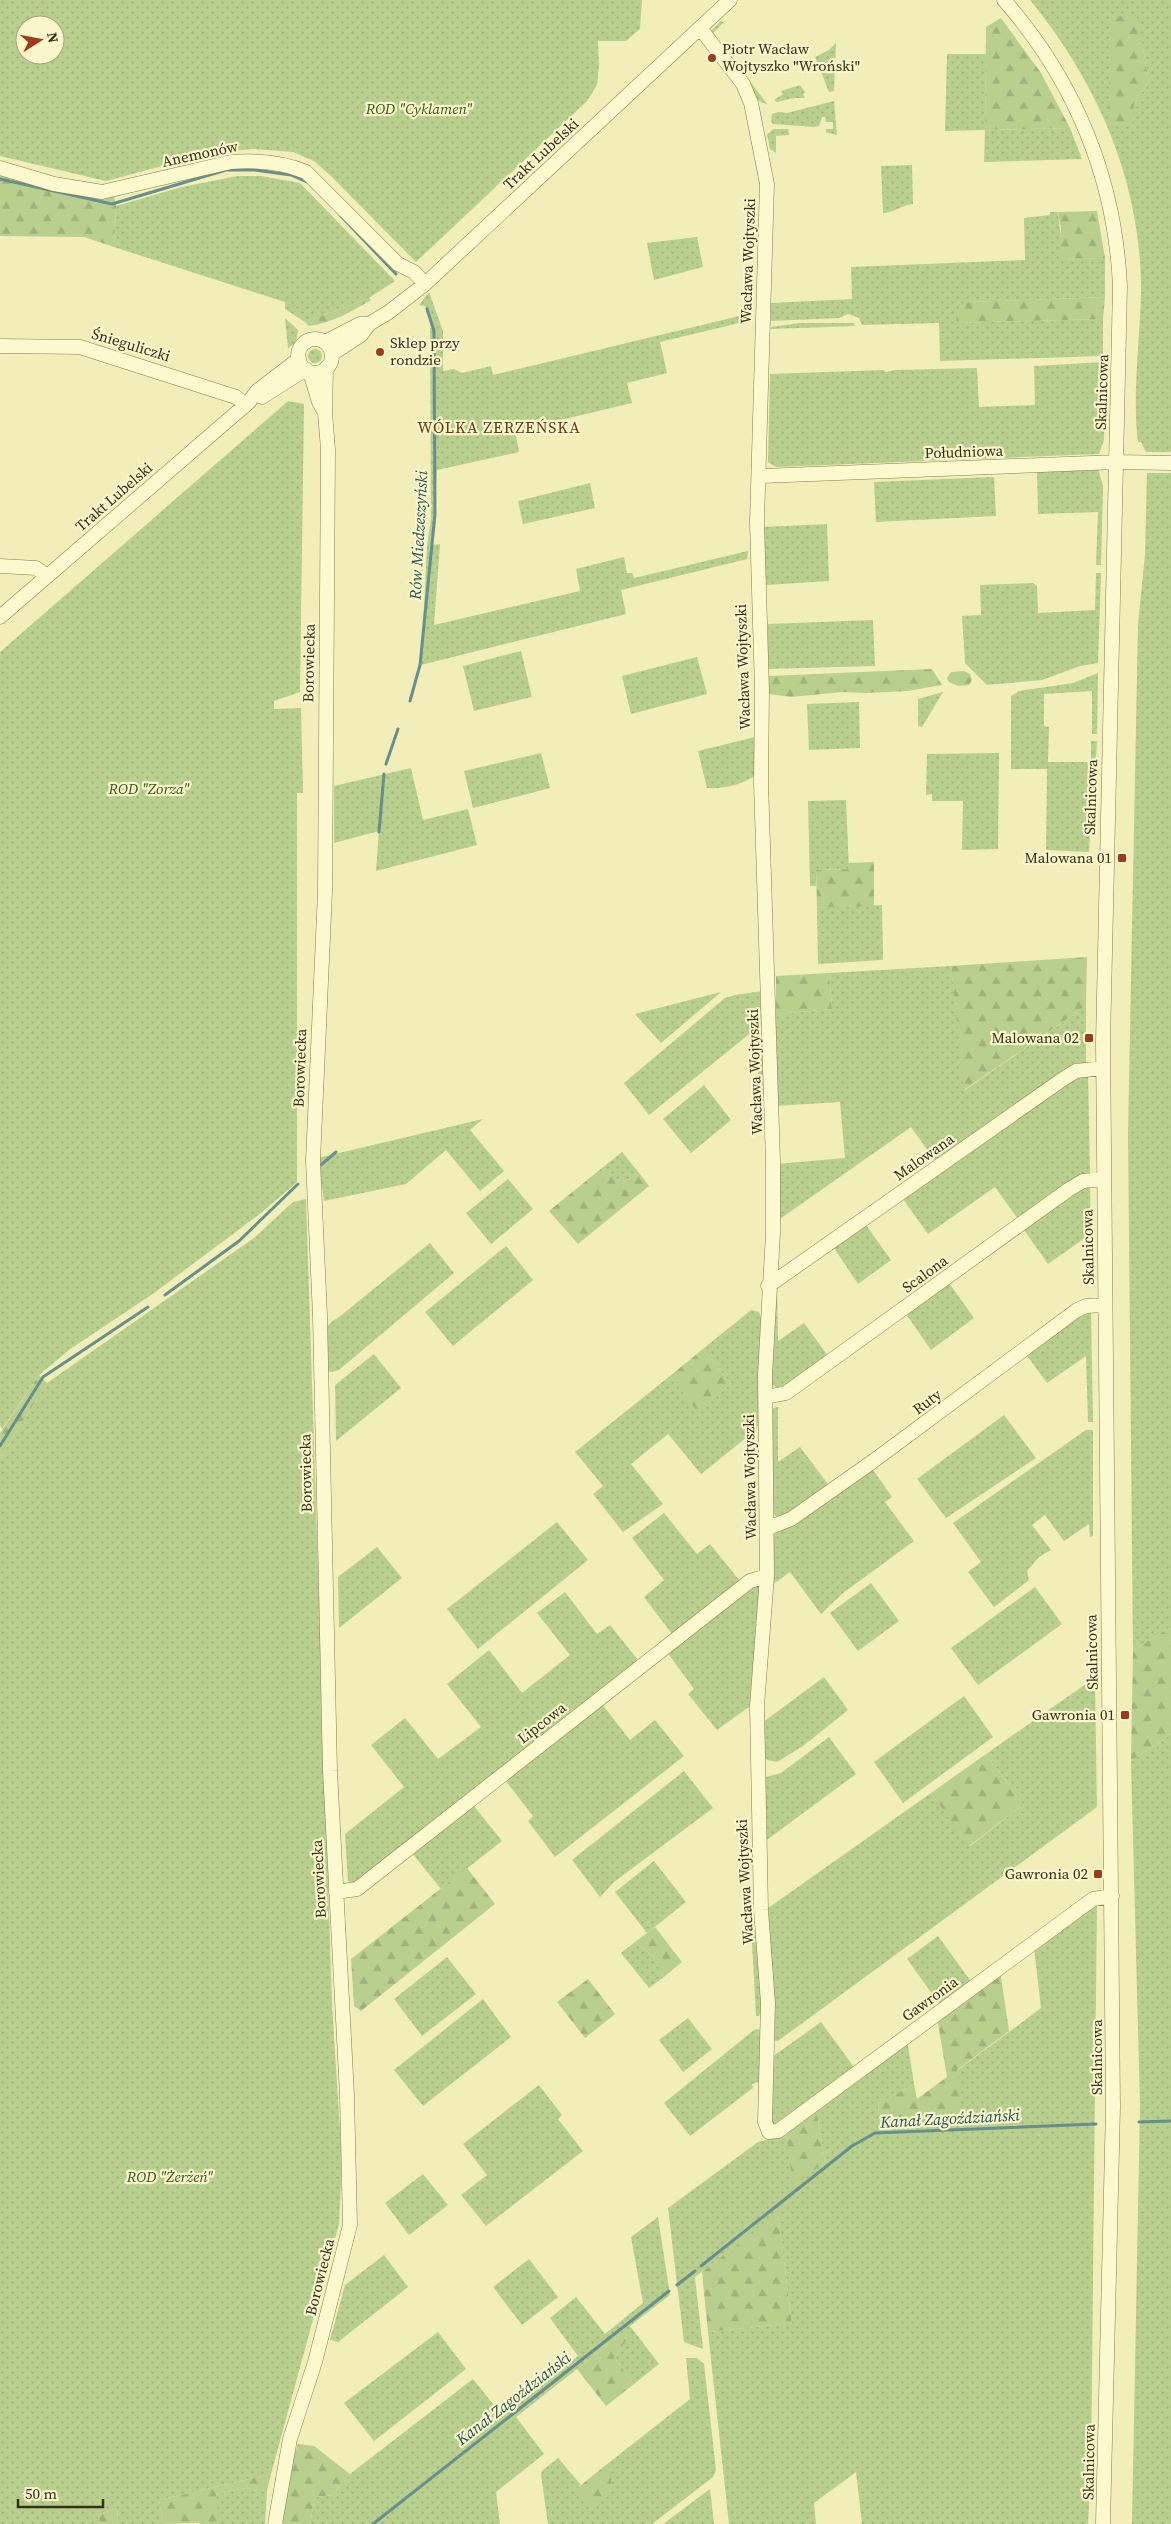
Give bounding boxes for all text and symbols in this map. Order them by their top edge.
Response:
north arrow [15,15,65,65]
text: N [42,31,64,44]
place label: Piotr Wacław Wojtyszko "Wroński" [722,38,860,76]
marker: Piotr Wacław Wojtyszko "Wroński" [706,52,718,64]
park label: ROD "Cyklamen" [365,98,473,119]
street label: Trakt Lubelski [498,113,583,194]
street label: Anemonów [160,135,240,172]
street label: Wacława Wojtyszki [735,198,760,324]
street label: Śnieguliczki [89,323,173,366]
place label: Sklep przy rondzie [390,332,460,370]
marker: Sklep przy rondzie [374,346,386,358]
street label: Skalnicowa [1090,353,1113,430]
district label: WÓLKA ZERZEŃSKA [417,416,581,438]
street label: Południowa [924,440,1004,463]
street label: Trakt Lubelski [71,457,157,536]
water label: Rów Miedzeszyński [404,470,432,601]
street label: Wacława Wojtyszki [730,604,755,730]
street label: Borowiecka [297,623,320,703]
street label: Skalnicowa [1079,758,1102,835]
park label: ROD "Zorza" [107,778,190,799]
place label: Malowana 01 [1024,847,1112,868]
marker: Malowana 01 [1116,852,1128,864]
street label: Wacława Wojtyszki [742,1009,767,1135]
place label: Malowana 02 [991,1027,1079,1048]
street label: Borowiecka [288,1028,311,1108]
marker: Malowana 02 [1083,1032,1095,1044]
street label: Malowana [889,1128,958,1185]
street label: Skalnicowa [1076,1209,1099,1285]
street label: Scalona [897,1250,952,1297]
street label: Ruty [908,1384,946,1419]
street label: Wacława Wojtyszki [738,1414,761,1540]
street label: Borowiecka [294,1433,317,1513]
street label: Skalnicowa [1080,1614,1103,1690]
street label: Lipcowa [513,1697,571,1748]
place label: Gawronia 01 [1032,1704,1115,1725]
marker: Gawronia 01 [1119,1709,1131,1721]
street label: Wacława Wojtyszki [731,1819,758,1945]
street label: Borowiecka [306,1839,331,1919]
place label: Gawronia 02 [1005,1863,1088,1884]
marker: Gawronia 02 [1092,1868,1104,1880]
street label: Gawronia [897,1971,962,2026]
street label: Skalnicowa [1086,2019,1107,2095]
water label: Kanał Zagoździański [879,2103,1021,2133]
park label: ROD "Żerżeń" [126,2166,214,2187]
street label: Borowiecka [300,2236,339,2318]
water label: Kanał Zagoździański [450,2346,575,2450]
street label: Skalnicowa [1077,2424,1100,2500]
scale bar [18,2476,102,2508]
text: 50 m [25,2483,57,2504]

